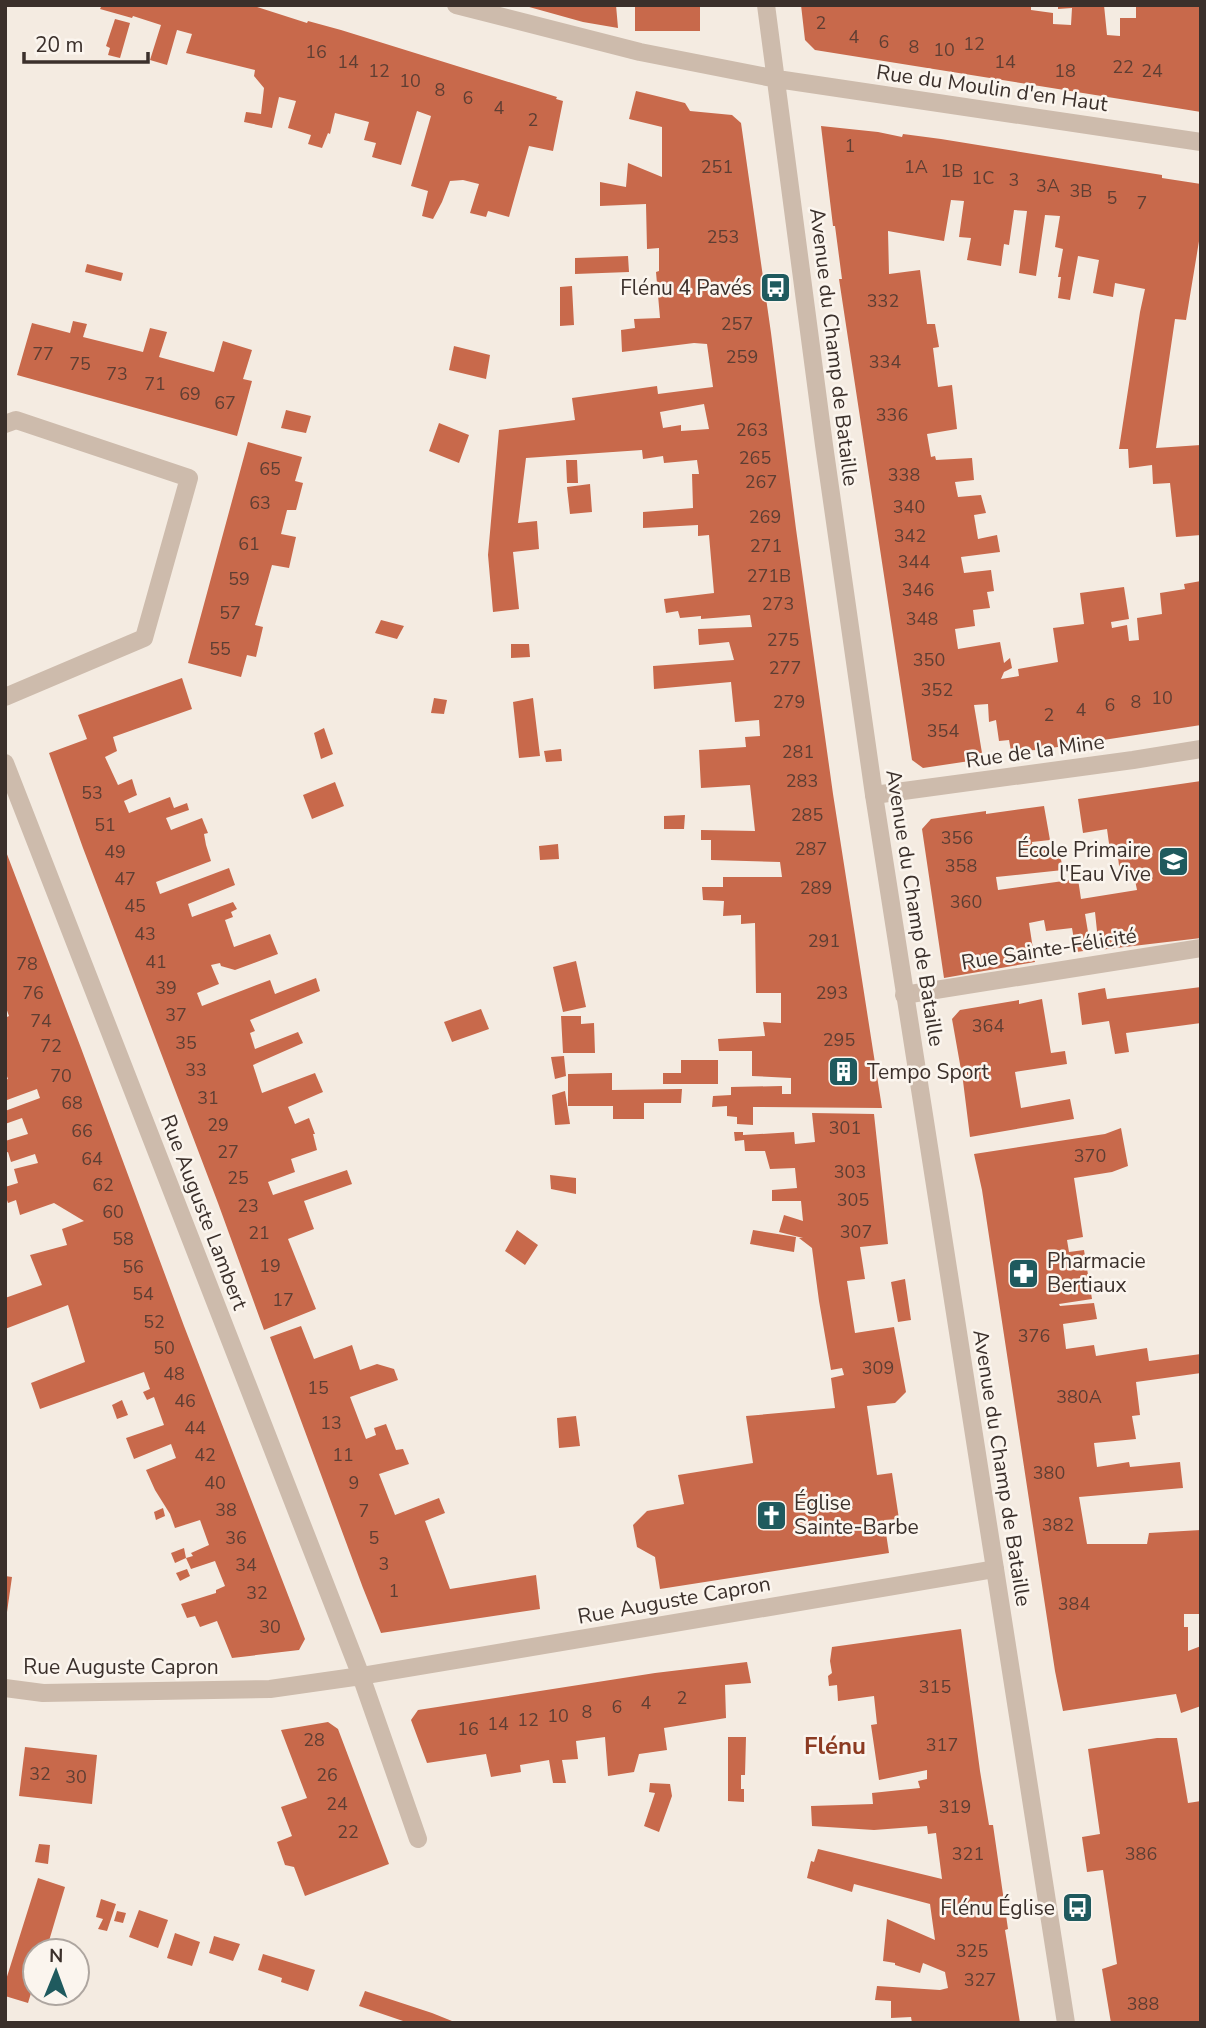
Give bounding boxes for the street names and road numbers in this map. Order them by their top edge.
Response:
street label: Rue du Moulin d'en Haut [875,58,1110,118]
street label: Avenue du Champ de Bataille [803,206,865,488]
street label: Rue de la Mine [964,727,1106,775]
street label: Avenue du Champ de Bataille [879,767,951,1049]
street label: Rue Sainte-Félicité [959,921,1139,977]
street label: Rue Auguste Lambert [154,1110,254,1314]
street label: Avenue du Champ de Bataille [966,1327,1038,1609]
street label: Rue Auguste Capron [575,1569,773,1631]
street label: Rue Auguste Capron [23,1653,219,1681]

